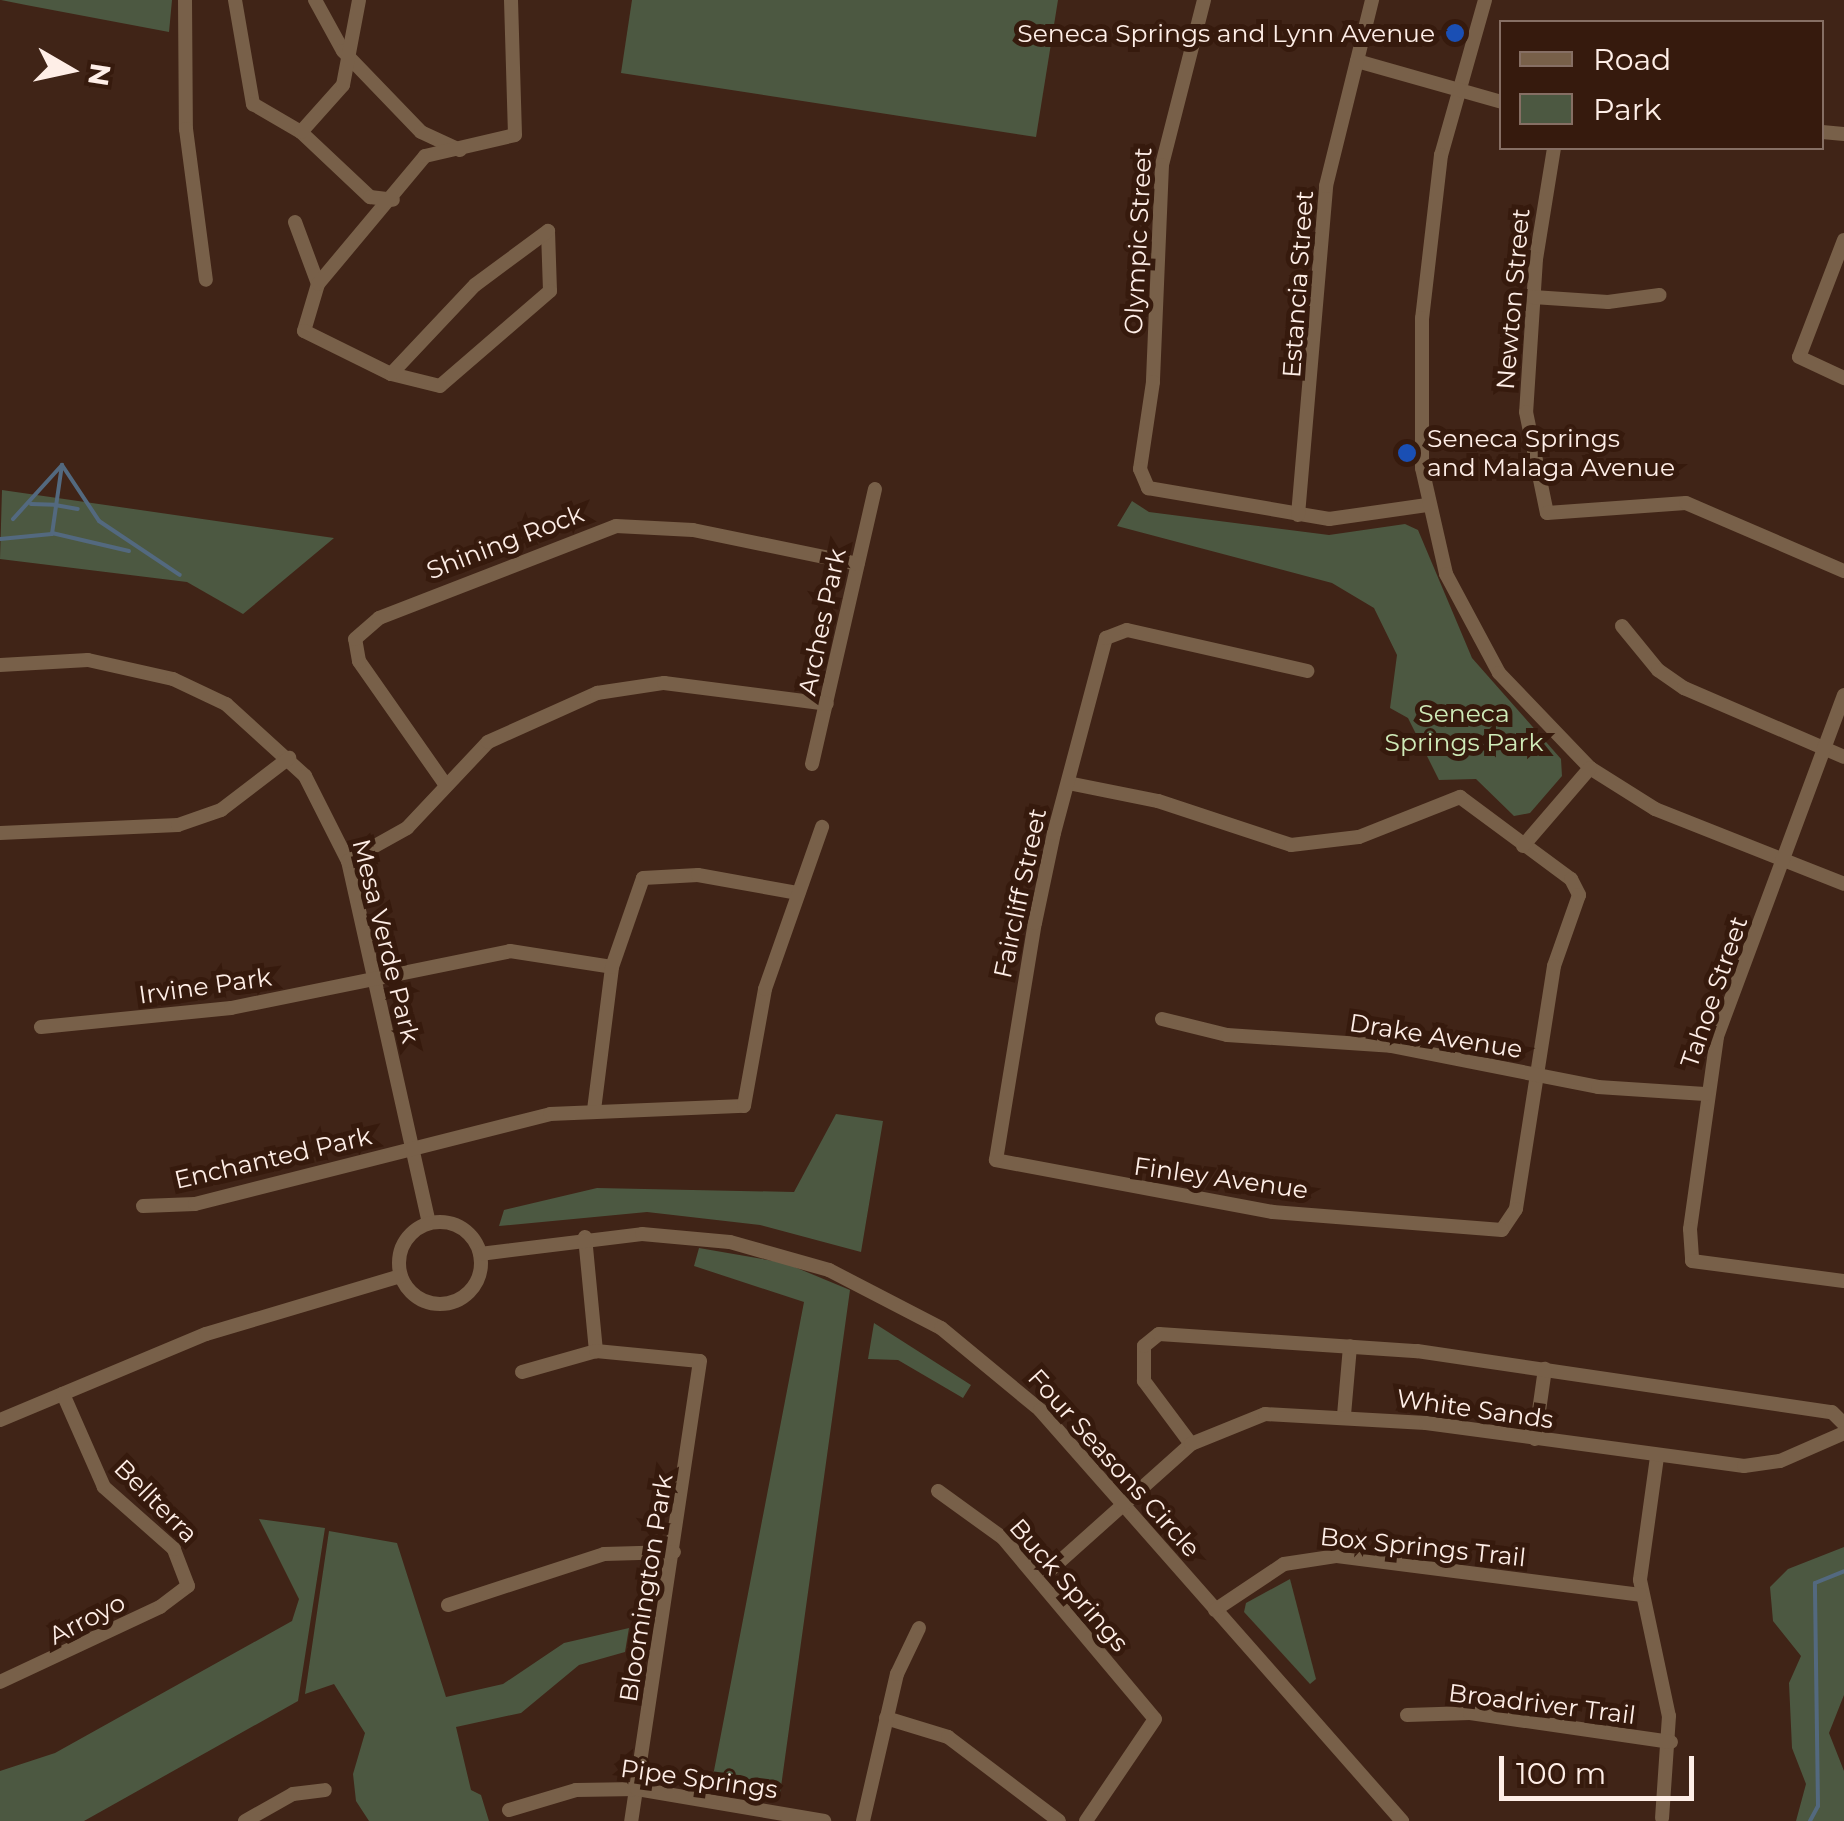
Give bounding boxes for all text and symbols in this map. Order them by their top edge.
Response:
place label: Seneca Springs and Lynn Avenue [1017,18,1435,48]
north arrow [20,20,120,120]
legend [1499,20,1824,150]
marker: Seneca Springs and Lynn Avenue [1444,22,1466,44]
text: Road [1593,41,1671,78]
text: N [81,61,118,89]
text: Park [1593,91,1662,128]
street label: Olympic Street [1118,147,1158,335]
street label: Estancia Street [1276,189,1320,379]
street label: Newton Street [1490,207,1536,391]
place label: Seneca Springs and Malaga Avenue [1427,424,1675,483]
marker: Seneca Springs and Malaga Avenue [1396,442,1418,464]
street label: Shining Rock [422,498,588,586]
street label: Arches Park [792,546,852,698]
park label: Seneca Springs Park [1385,699,1543,758]
street label: Faircliff Street [987,805,1053,981]
street label: Mesa Verde Park [346,836,426,1046]
street label: Tahoe Street [1674,912,1754,1072]
street label: Irvine Park [137,962,273,1010]
street label: Drake Avenue [1347,1008,1525,1064]
street label: Enchanted Park [171,1121,375,1195]
street label: Finley Avenue [1132,1151,1310,1205]
street label: Four Seasons Circle [1022,1363,1206,1563]
street label: White Sands [1395,1383,1555,1435]
street label: Bellterra [108,1453,204,1549]
street label: Bloomington Park [613,1472,679,1704]
street label: Buck Springs [1003,1512,1135,1658]
street label: Box Springs Trail [1319,1521,1527,1573]
street label: Arroyo [44,1587,130,1651]
street label: Broadriver Trail [1447,1678,1637,1730]
scale bar [1504,1736,1699,1798]
street label: Pipe Springs [618,1753,780,1805]
text: 100 m [1516,1755,1606,1792]

